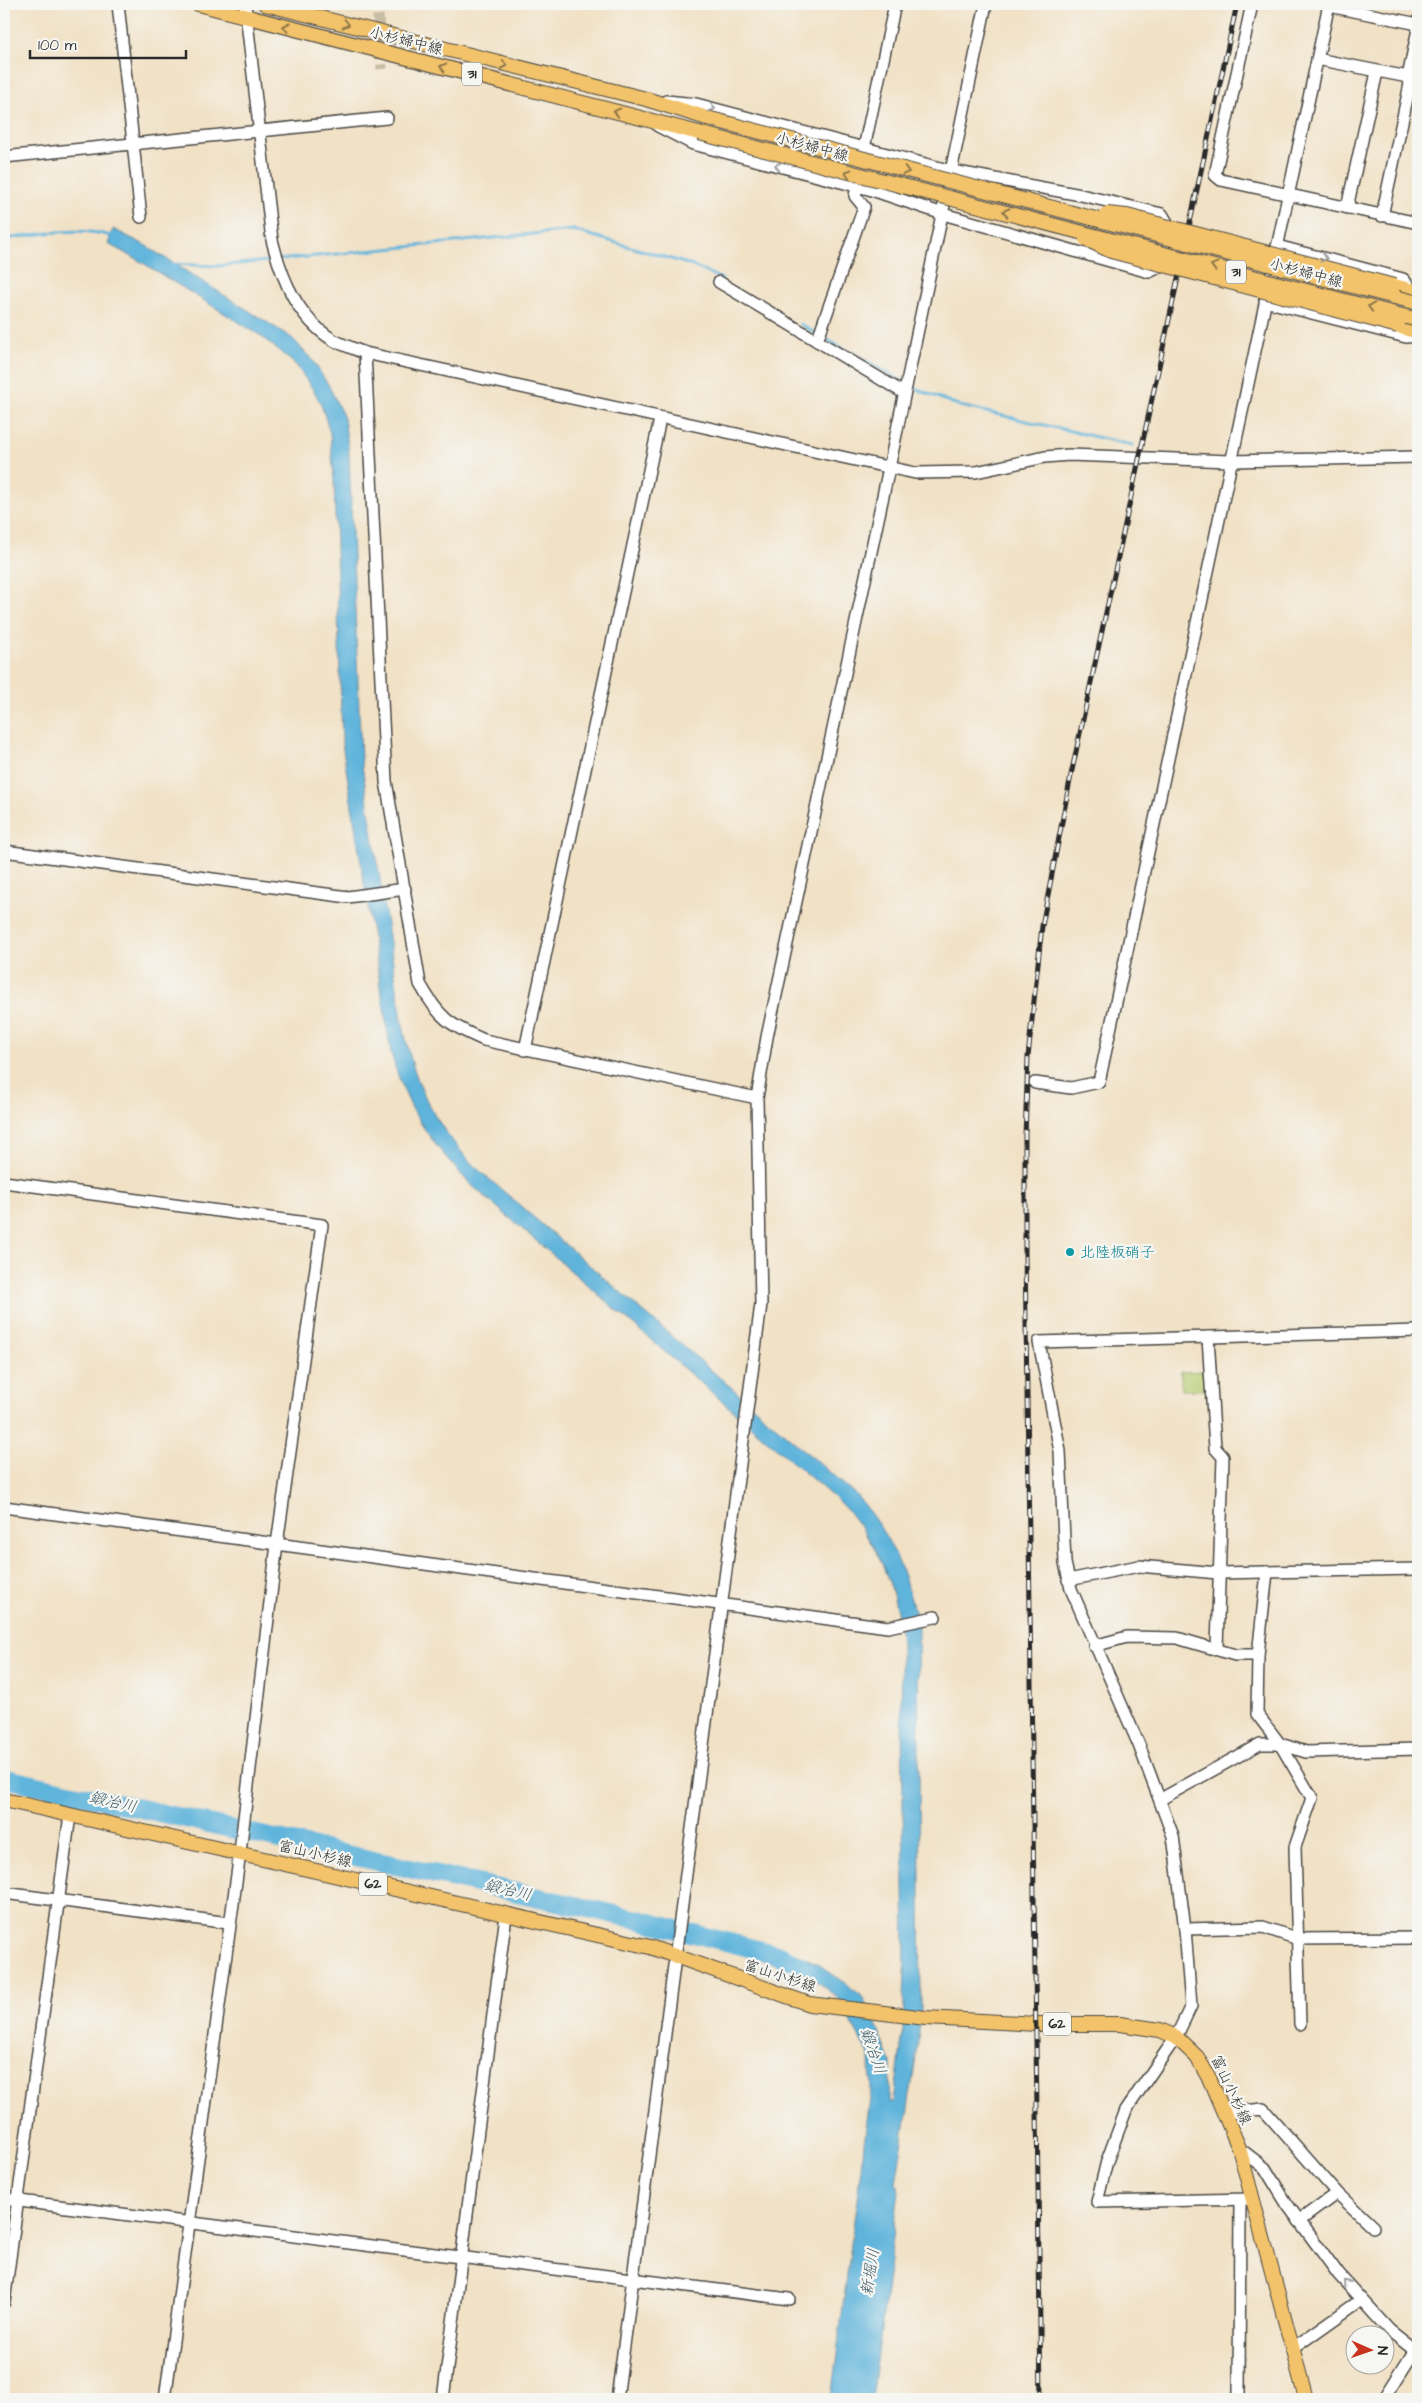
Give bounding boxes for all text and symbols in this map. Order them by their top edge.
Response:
one-way arrow [342,19,350,29]
one-way arrow [281,22,290,33]
street label: 小杉婦中線 [367,22,445,60]
scale bar [30,28,186,60]
text: 100 m [38,35,77,56]
one-way arrow [499,59,508,70]
one-way arrow [439,62,448,73]
road number: 31 [462,62,482,86]
one-way arrow [707,102,716,113]
one-way arrow [613,107,622,118]
street label: 小杉婦中線 [773,127,851,167]
one-way arrow [774,161,783,172]
one-way arrow [902,165,911,176]
one-way arrow [844,168,853,179]
one-way arrow [1002,207,1011,218]
one-way arrow [1320,252,1329,263]
street label: 小杉婦中線 [1267,253,1345,293]
road number: 31 [1226,260,1246,284]
one-way arrow [1209,261,1218,272]
one-way arrow [1367,302,1376,313]
place label: 北陸板硝子 [1080,1242,1155,1263]
marker: 北陸板硝子 [1064,1246,1076,1258]
water label: 鍛冶川 [87,1786,139,1818]
street label: 富山小杉線 [276,1835,354,1873]
road number: 62 [359,1872,387,1896]
water label: 鍛冶川 [482,1874,534,1906]
street label: 富山小杉線 [741,1954,819,1998]
road number: 62 [1043,2012,1071,2036]
water label: 鍛冶川 [855,2025,891,2077]
street label: 富山小杉線 [1206,2052,1256,2128]
water label: 新堀川 [855,2247,885,2297]
one-way arrow [1343,2279,1352,2288]
north arrow [1344,2326,1394,2376]
text: N [1372,2346,1392,2355]

